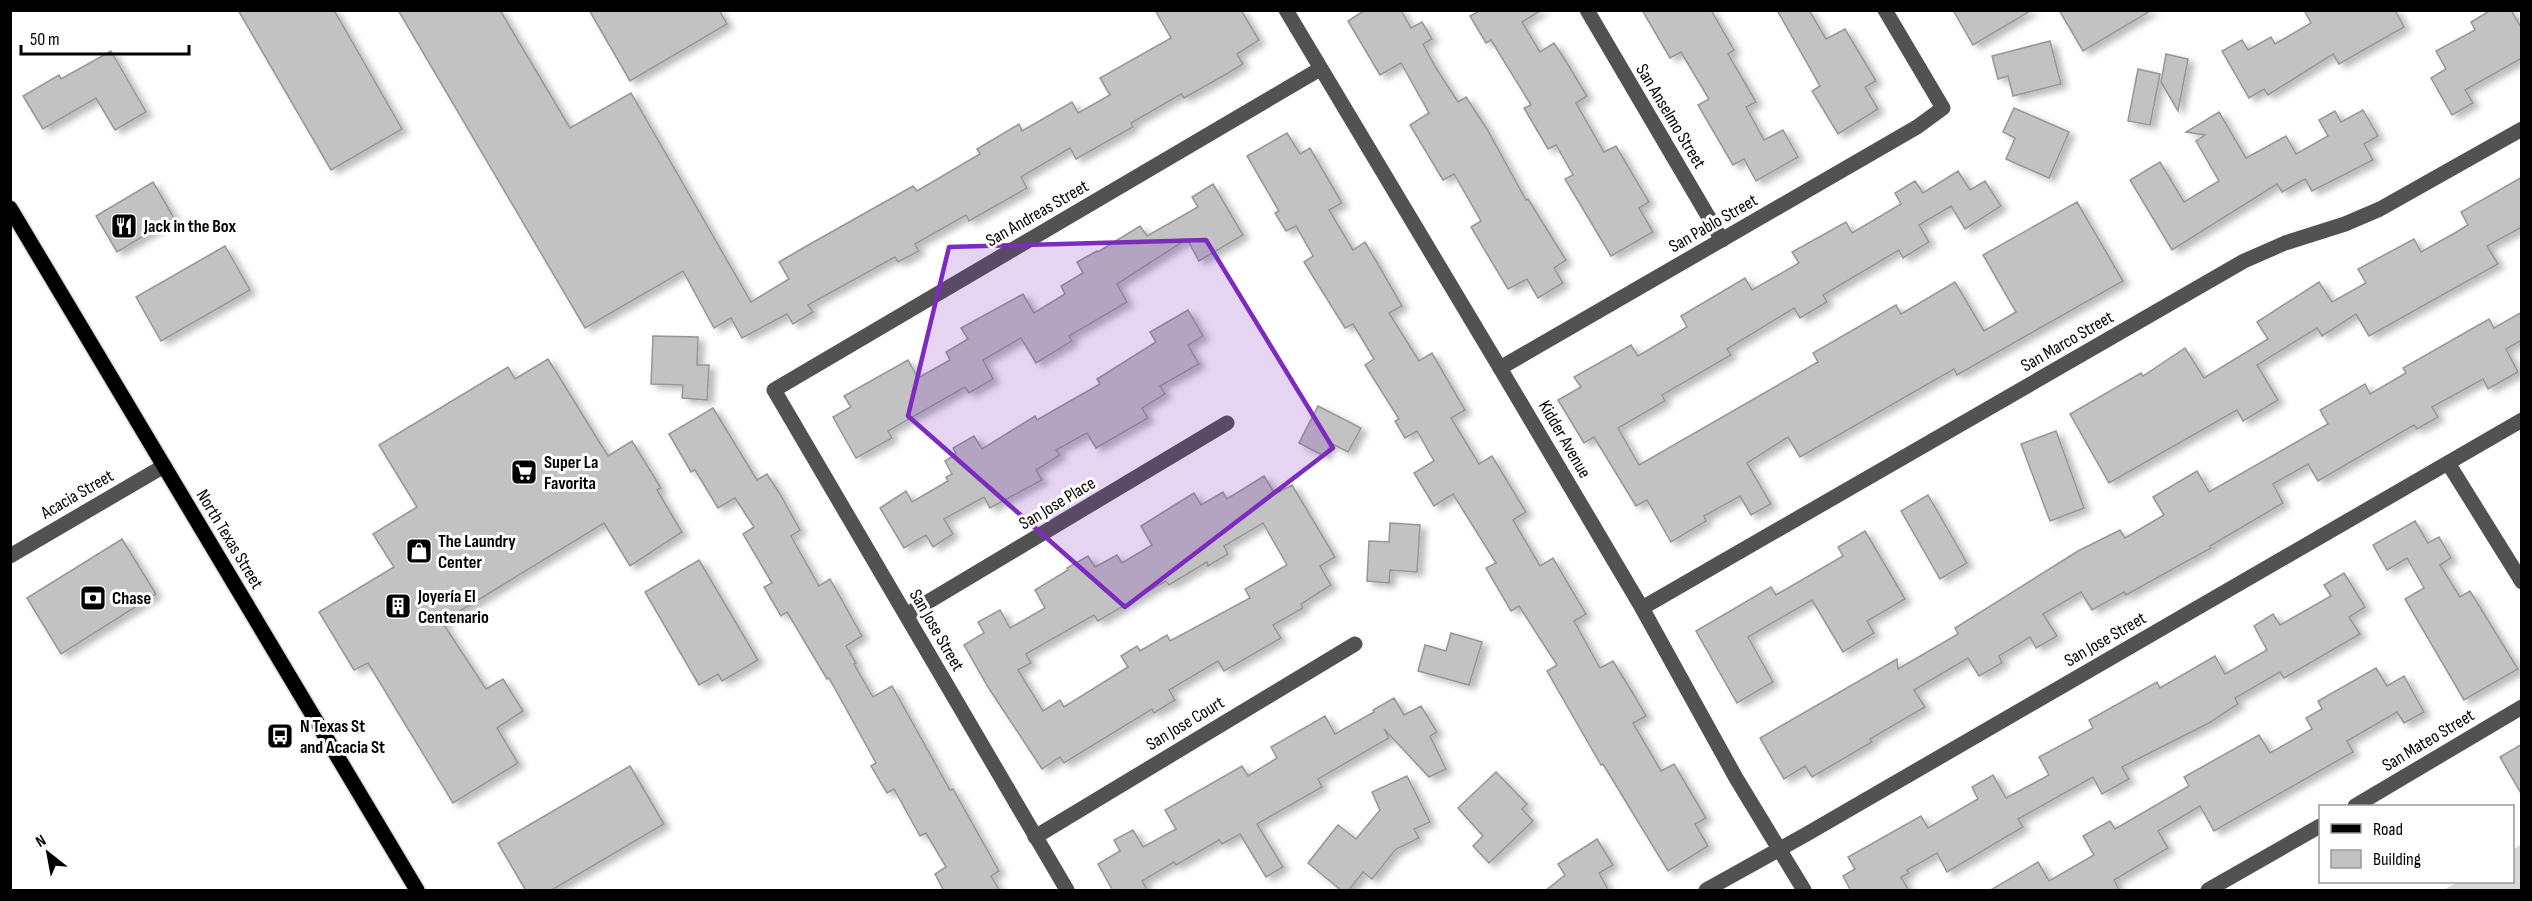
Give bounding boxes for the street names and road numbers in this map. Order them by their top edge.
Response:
street label: San Anselmo Street [1631,60,1710,173]
street label: San Andreas Street [982,175,1093,251]
street label: San Pablo Street [1665,189,1762,257]
street label: San Marco Street [2017,306,2118,376]
street label: Kidder Avenue [1534,397,1595,482]
street label: Acacia Street [36,465,118,524]
street label: San Jose Place [1015,472,1099,534]
street label: North Texas Street [192,486,268,593]
street label: San Jose Street [905,586,969,675]
street label: San Jose Street [2061,607,2150,671]
street label: San Jose Court [1142,692,1229,755]
street label: San Mateo Street [2378,704,2479,776]

